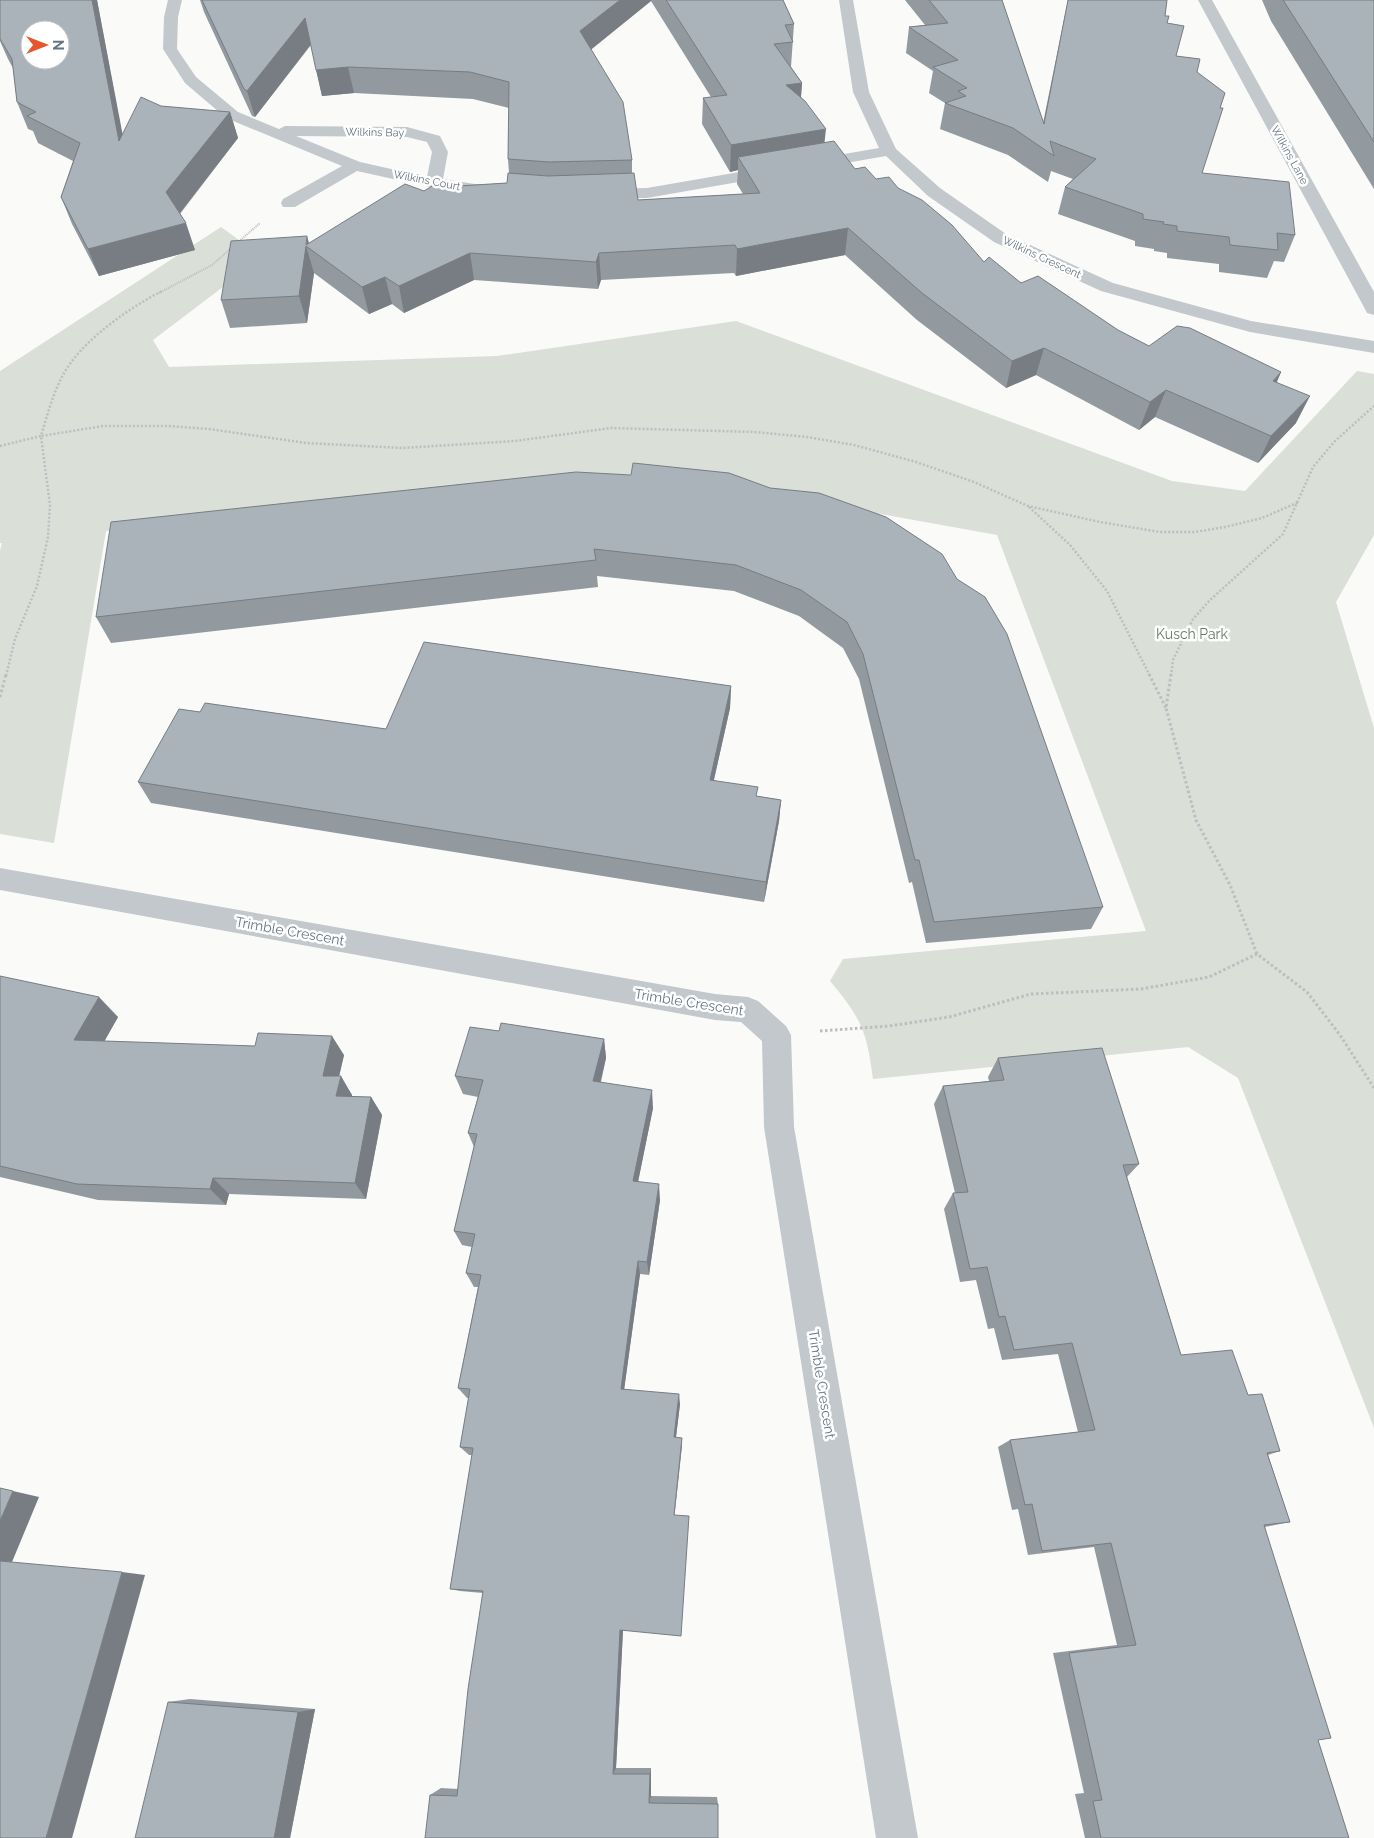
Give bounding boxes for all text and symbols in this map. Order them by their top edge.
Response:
north arrow [20,20,70,70]
text: N [50,40,66,50]
street label: Wilkins Lane [1268,124,1311,187]
street label: Wilkins Bay [345,125,405,140]
street label: Wilkins Court [392,168,462,193]
street label: Wilkins Crescent [1000,234,1083,281]
park label: Kusch Park [1156,626,1229,642]
street label: Trimble Crescent [234,914,346,949]
street label: Trimble Crescent [633,985,745,1019]
street label: Trimble Crescent [805,1328,839,1440]

